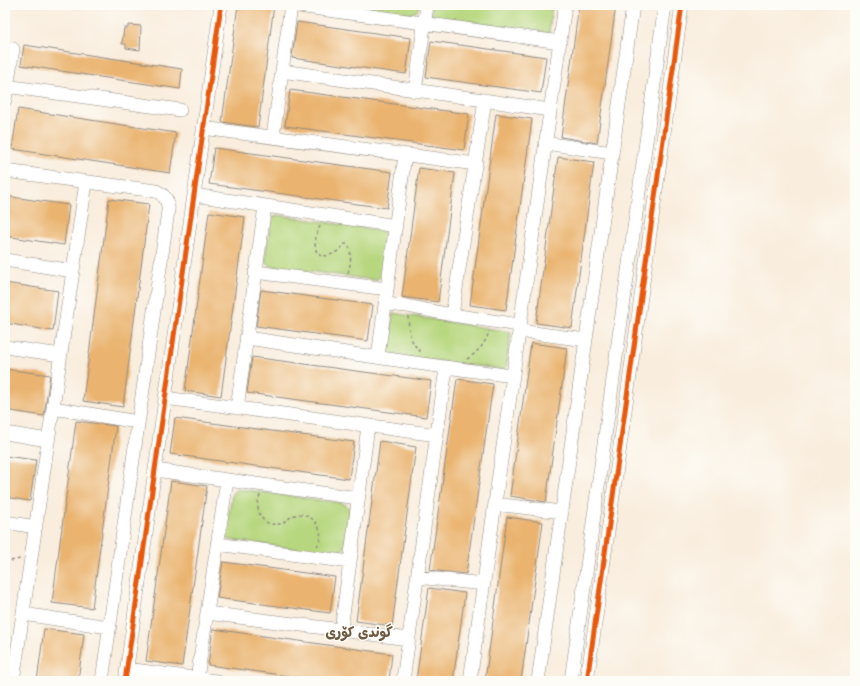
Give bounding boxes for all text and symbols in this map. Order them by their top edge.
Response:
district label: گوندی کۆری [325,623,393,642]

